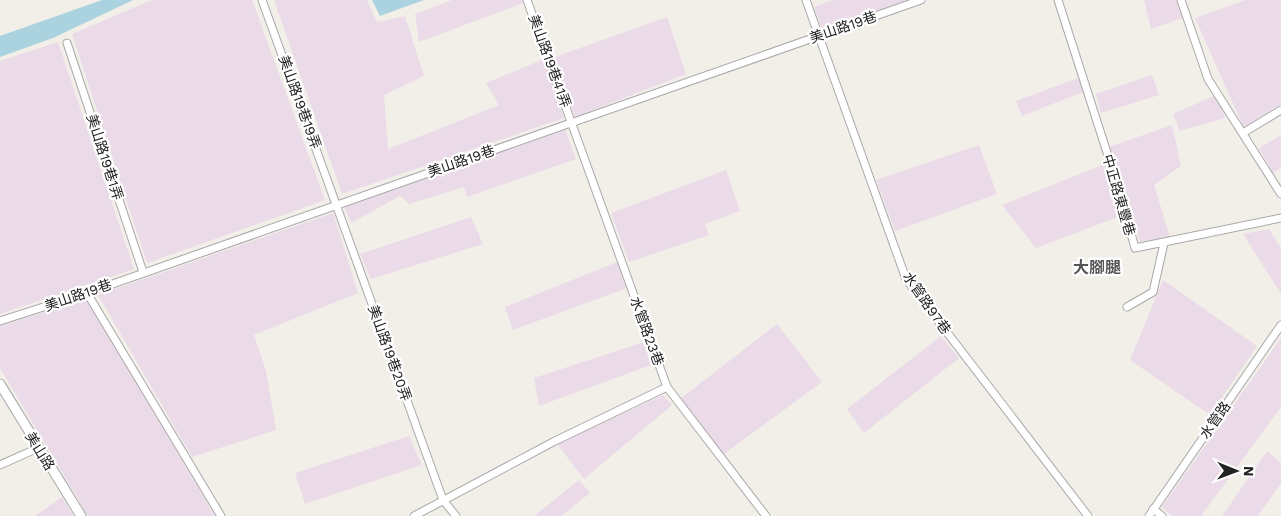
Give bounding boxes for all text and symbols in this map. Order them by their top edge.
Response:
street label: 美山路19巷 [807,8,879,46]
street label: 美山路19巷41弄 [526,12,574,110]
street label: 美山路19巷19弄 [276,53,324,151]
street label: 美山路19巷1弄 [84,112,126,202]
street label: 美山路19巷 [425,142,497,180]
street label: 中正路東豐巷 [1100,152,1138,238]
district label: 大腳腿 [1073,258,1121,277]
street label: 水管路97巷 [900,269,954,337]
street label: 美山路19巷 [42,276,114,314]
street label: 水管路23巷 [627,294,667,368]
street label: 美山路19巷20弄 [365,303,415,403]
street label: 水管路 [1196,398,1234,442]
street label: 美山路 [22,429,58,473]
north arrow [1211,446,1261,496]
text: N [1241,466,1257,477]

